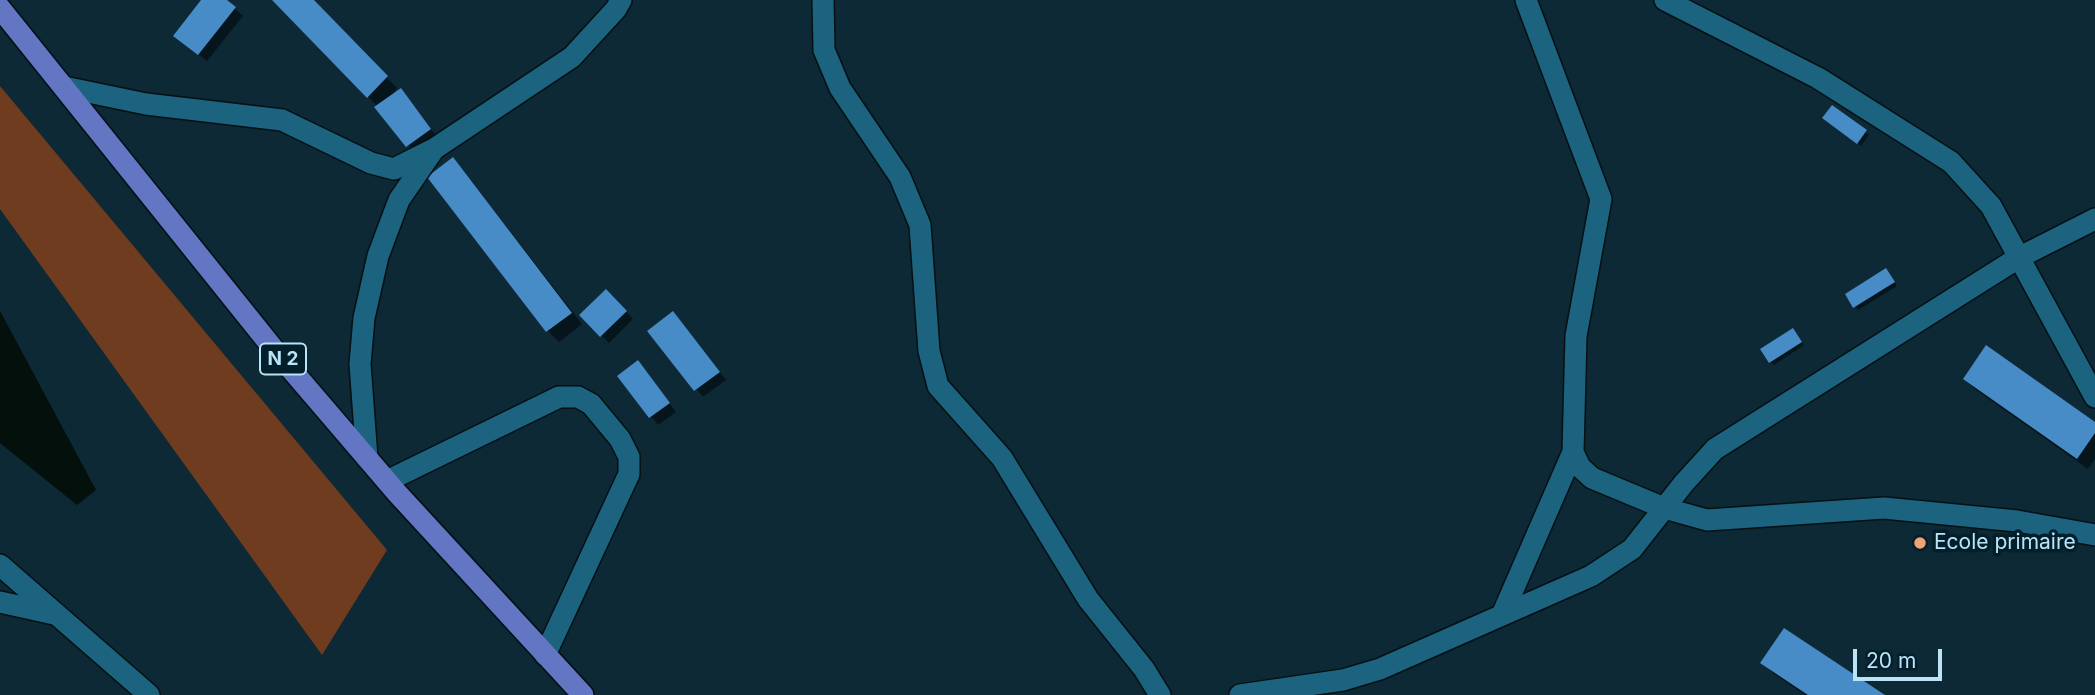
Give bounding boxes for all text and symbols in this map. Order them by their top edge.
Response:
road number: N 2 [260,344,306,374]
place label: Ecole primaire [1934,530,2076,556]
marker: Ecole primaire [1912,535,1928,551]
scale bar [1857,636,1946,680]
text: 20 m [1866,648,1916,673]

